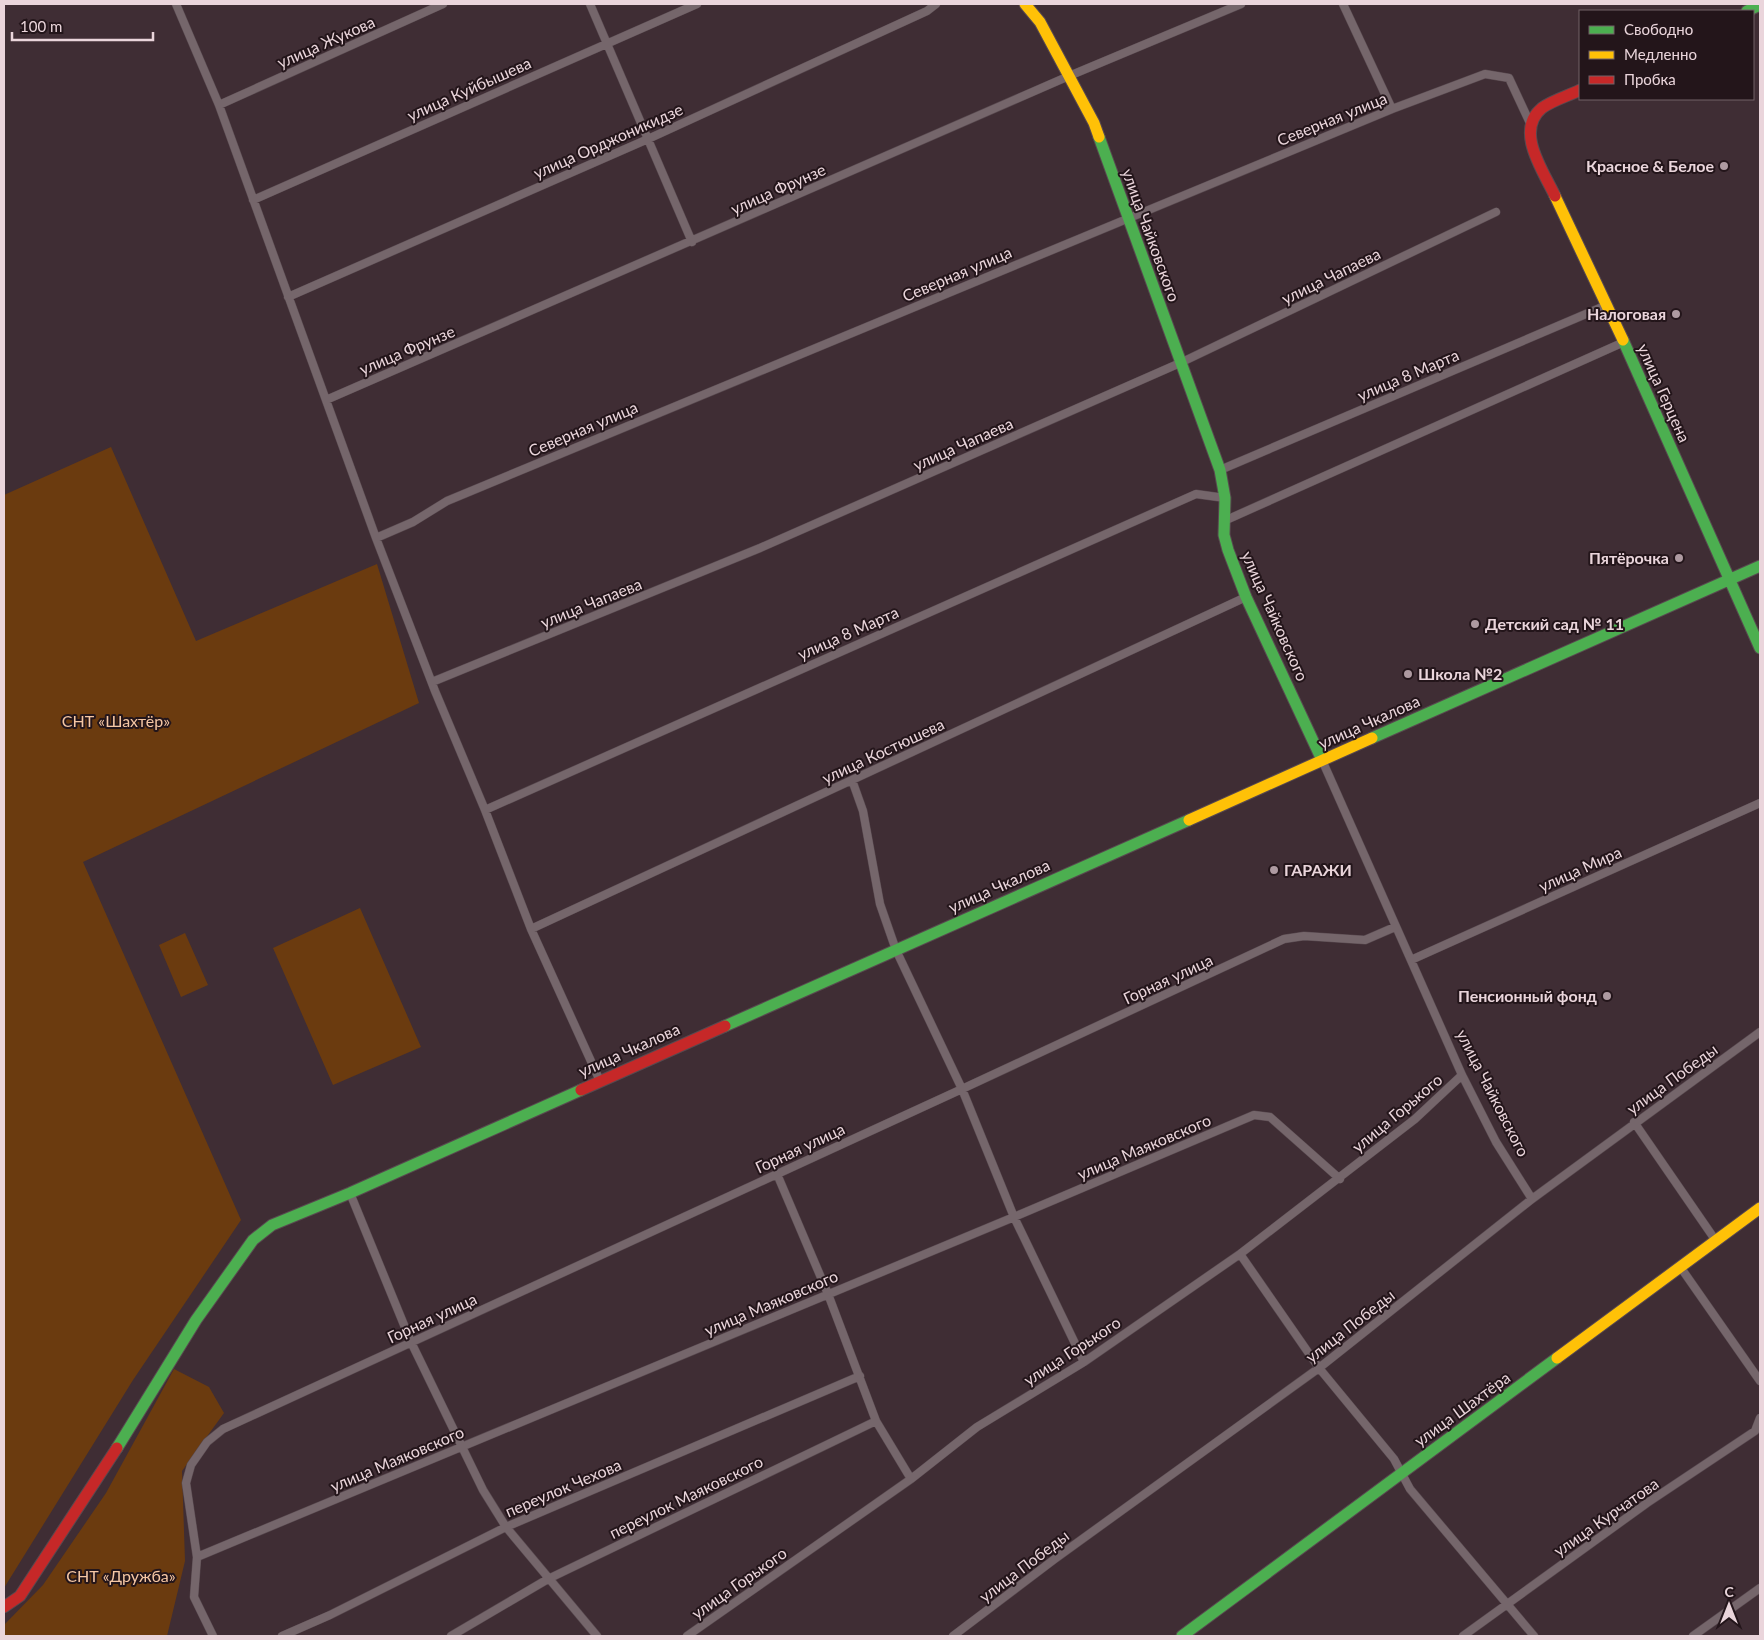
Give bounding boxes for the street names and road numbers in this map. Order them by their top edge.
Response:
street label: улица Жукова [274,12,378,72]
street label: улица Куйбышева [404,53,534,124]
street label: Северная улица [1274,88,1390,149]
street label: улица Орджоникидзе [530,99,685,182]
street label: улица Фрунзе [727,159,828,218]
street label: улица Чайковского [1119,166,1184,304]
street label: Северная улица [899,242,1014,305]
street label: улица Чапаева [1278,243,1383,308]
street label: улица Фрунзе [356,321,457,378]
street label: улица Герцена [1634,341,1695,445]
street label: улица 8 Марта [1354,345,1461,404]
street label: Северная улица [525,397,640,460]
street label: улица Чапаева [910,413,1016,474]
street label: улица Чайковского [1238,548,1313,684]
street label: улица Чапаева [537,574,644,631]
street label: улица 8 Марта [794,602,901,663]
street label: улица Чкалова [1315,691,1422,752]
street label: улица Костюшева [819,714,947,787]
street label: улица Мира [1535,842,1624,895]
street label: улица Чкалова [945,855,1052,916]
street label: Горная улица [1120,950,1216,1008]
street label: улица Чкалова [575,1019,682,1080]
street label: улица Чайковского [1453,1026,1534,1160]
street label: улица Победы [1623,1039,1721,1118]
street label: улица Горького [1348,1069,1446,1156]
street label: улица Маяковского [1074,1110,1213,1183]
street label: Горная улица [752,1119,848,1177]
street label: улица Маяковского [701,1266,840,1339]
street label: улица Победы [1301,1285,1398,1366]
street label: Горная улица [384,1289,480,1347]
street label: улица Горького [1020,1312,1124,1389]
street label: улица Шахтёра [1410,1367,1513,1450]
street label: улица Маяковского [327,1422,466,1495]
street label: переулок Маяковского [606,1451,766,1542]
street label: переулок Чехова [502,1455,624,1521]
street label: улица Курчатова [1550,1473,1662,1560]
street label: улица Победы [975,1526,1072,1606]
street label: улица Горького [688,1543,790,1622]

